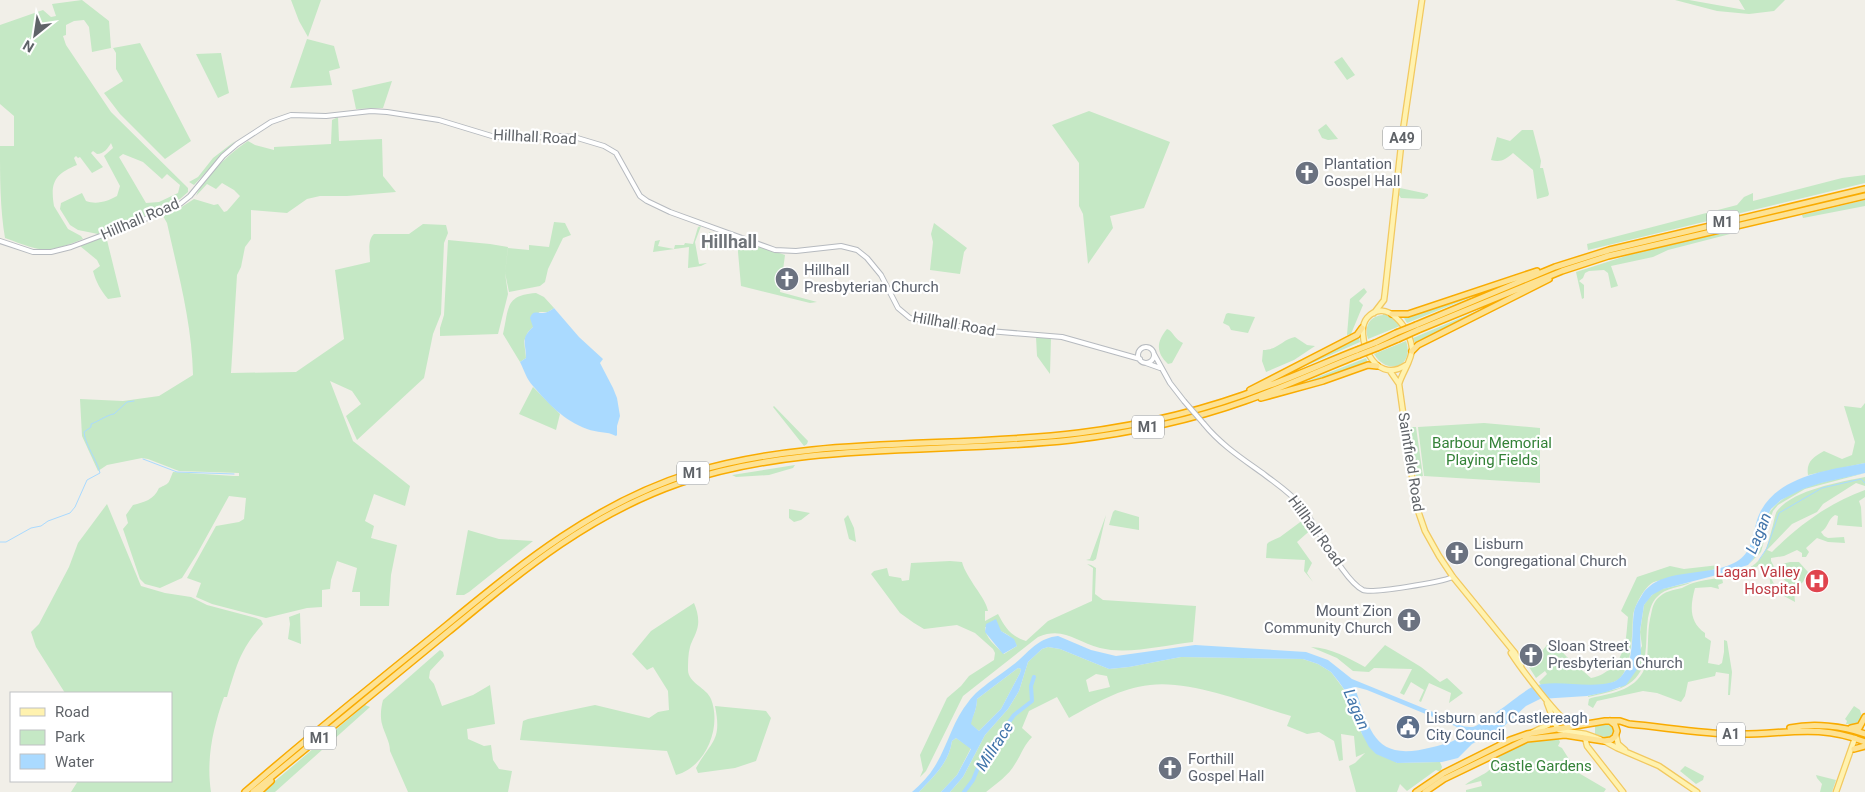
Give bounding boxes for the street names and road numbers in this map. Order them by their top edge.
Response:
street label: Hillhall Road [493,126,577,148]
road number: A49 [1383,126,1421,150]
street label: Hillhall Road [98,194,182,244]
road number: M1 [1707,210,1739,233]
street label: Hillhall Road [911,308,997,340]
street label: Saintfield Road [1394,411,1428,513]
road number: M1 [1132,416,1164,438]
road number: M1 [677,462,709,484]
street label: Hillhall Road [1284,492,1348,570]
road number: A1 [1717,722,1745,746]
road number: M1 [304,726,336,750]

